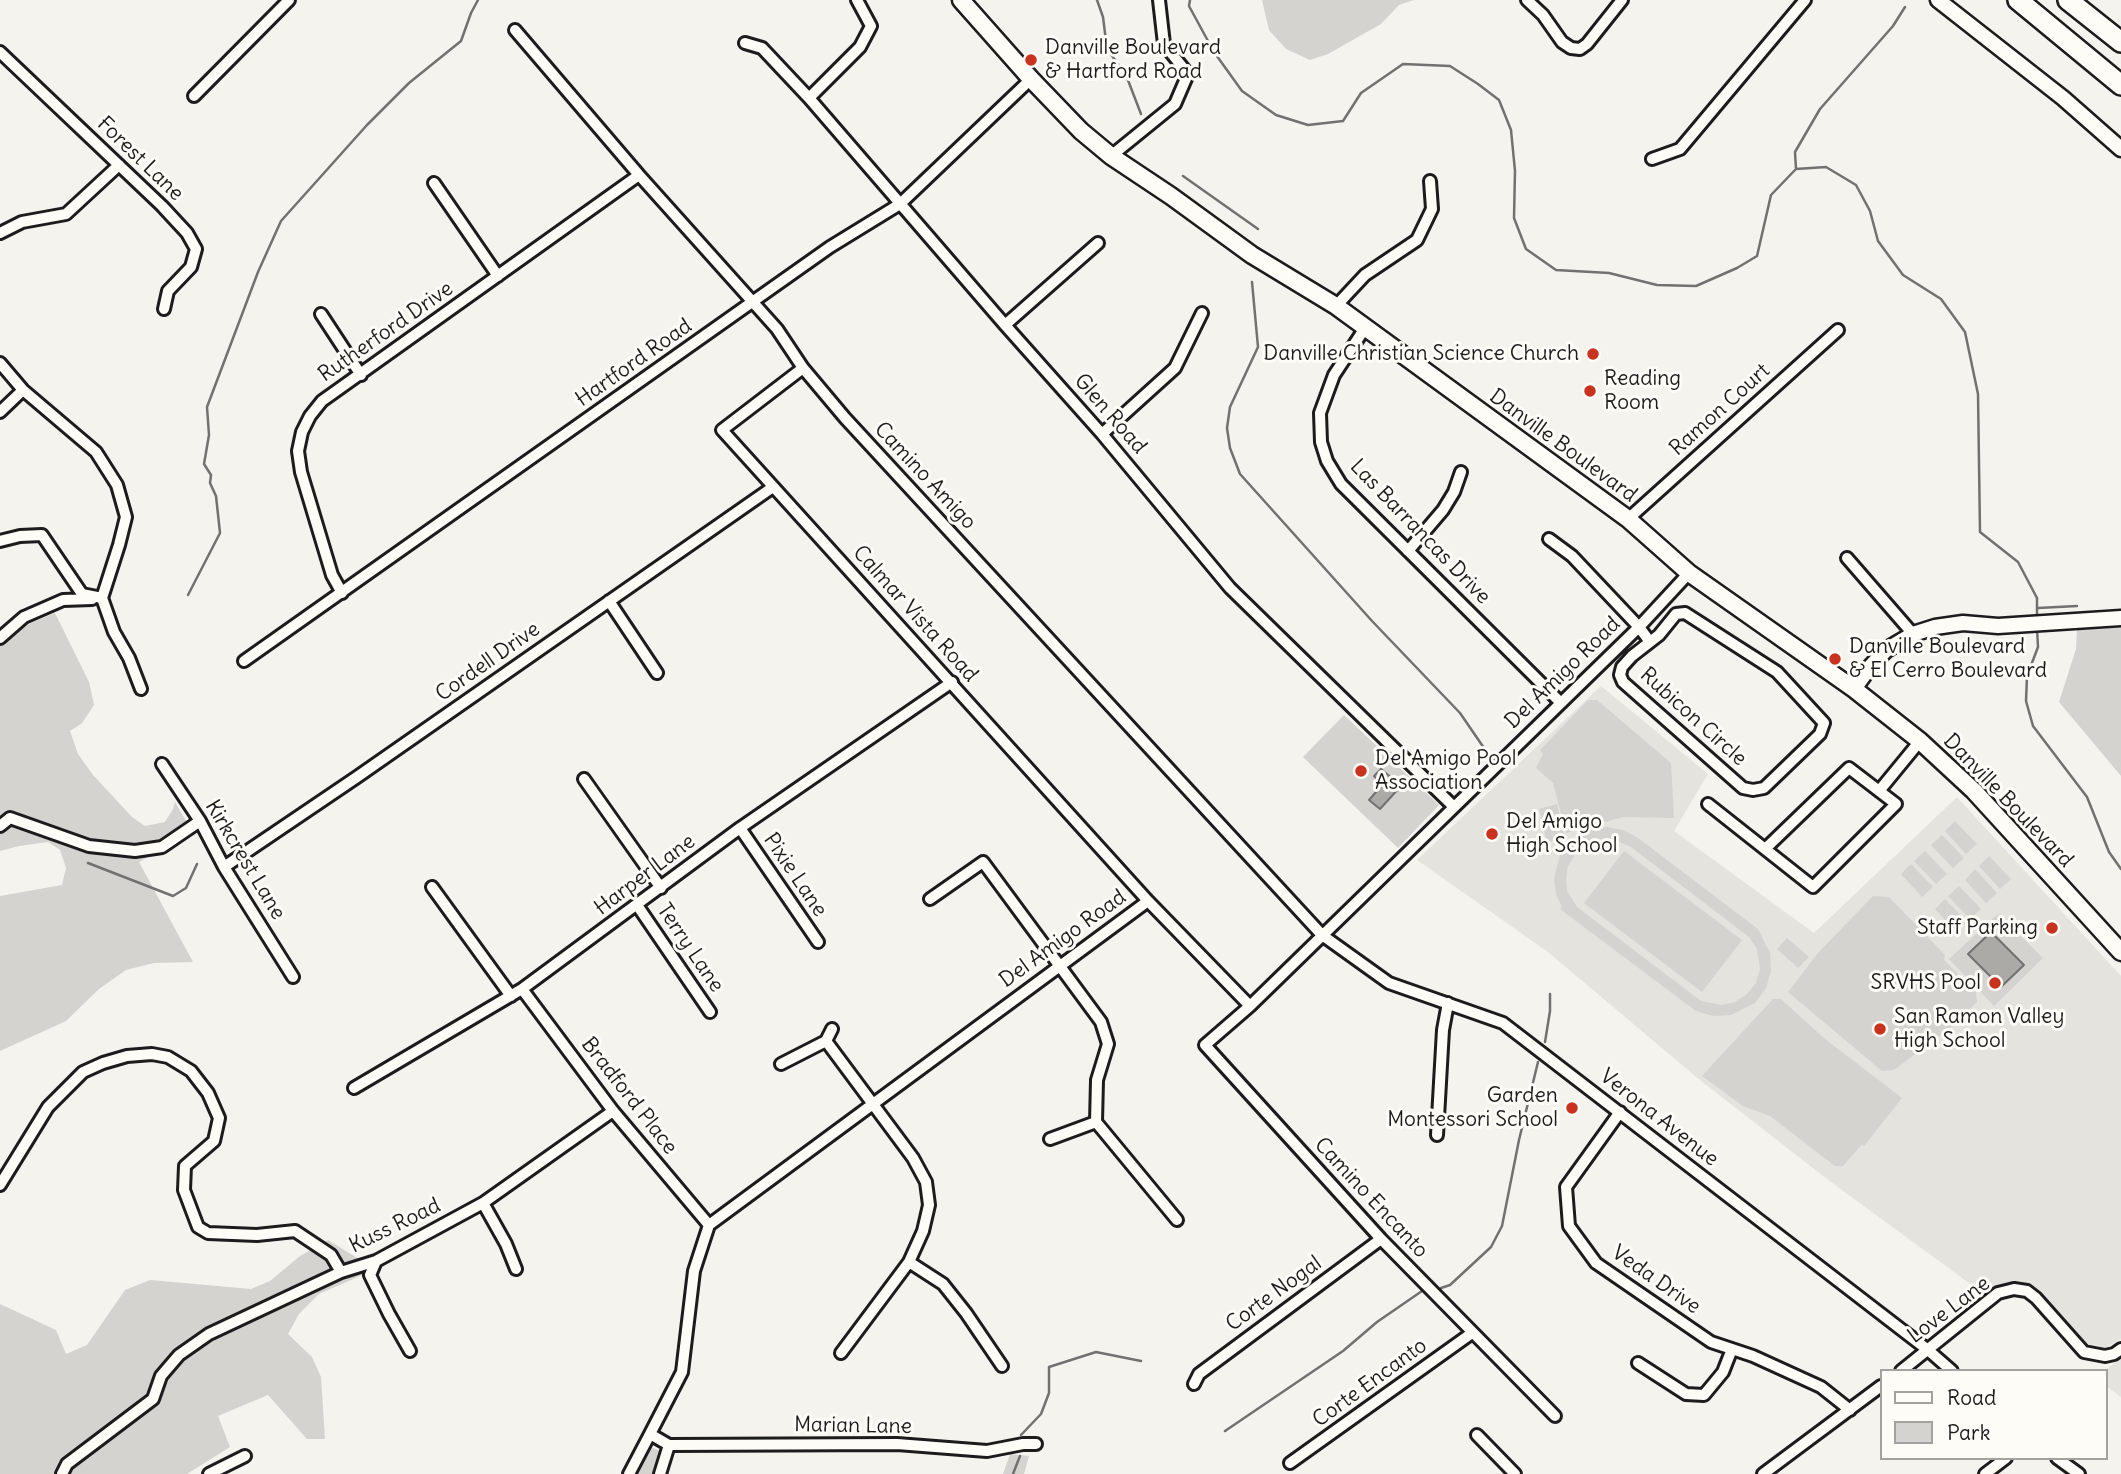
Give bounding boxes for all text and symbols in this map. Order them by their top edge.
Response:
place label: Danville Boulevard & Hartford Road [1045,35,1221,85]
marker: Danville Boulevard & Hartford Road [1023,52,1039,68]
street label: Forest Lane [92,112,188,206]
street label: Rutherford Drive [314,276,458,388]
street label: Hartford Road [571,314,697,412]
place label: Danville Christian Science Church [1263,341,1579,367]
marker: Danville Christian Science Church [1585,346,1601,362]
street label: Ramon Court [1665,359,1775,461]
place label: Reading Room [1604,366,1681,416]
street label: Glen Road [1068,369,1152,459]
marker: Reading Room [1582,383,1598,399]
street label: Danville Boulevard [1484,384,1642,508]
street label: Camino Amigo [869,417,981,535]
street label: Las Barrancas Drive [1344,454,1496,610]
street label: Calmar Vista Road [847,541,983,687]
street label: Del Amigo Road [1500,612,1626,734]
street label: Cordell Drive [431,617,545,707]
place label: Danville Boulevard & El Cerro Boulevard [1849,634,2047,684]
marker: Danville Boulevard & El Cerro Boulevard [1827,651,1843,667]
street label: Rubicon Circle [1634,663,1752,771]
street label: Danville Boulevard [1938,729,2078,873]
place label: Del Amigo Pool Association [1375,746,1517,796]
marker: Del Amigo Pool Association [1353,763,1369,779]
street label: Kirkcrest Lane [199,796,291,924]
place label: Del Amigo High School [1506,809,1617,859]
marker: Del Amigo High School [1484,826,1500,842]
street label: Pixie Lane [758,828,832,922]
street label: Harper Lane [590,829,700,921]
street label: Del Amigo Road [995,885,1131,993]
street label: Terry Lane [651,899,729,997]
place label: Staff Parking [1917,915,2038,941]
marker: Staff Parking [2044,920,2060,936]
place label: SRVHS Pool [1871,970,1981,996]
marker: SRVHS Pool [1987,975,2003,991]
place label: San Ramon Valley High School [1894,1004,2064,1054]
marker: San Ramon Valley High School [1872,1021,1888,1037]
street label: Bradford Place [576,1033,682,1159]
street label: Verona Avenue [1595,1064,1723,1172]
place label: Garden Montessori School [1387,1083,1558,1133]
marker: Garden Montessori School [1564,1100,1580,1116]
street label: Camino Encanto [1309,1133,1433,1263]
street label: Kuss Road [345,1193,445,1259]
street label: Veda Drive [1607,1240,1705,1320]
street label: Corte Nogal [1221,1251,1327,1337]
street label: Love Lane [1903,1271,1995,1349]
street label: Corte Encanto [1308,1333,1432,1433]
legend [1880,1369,2107,1460]
text: Road [1947,1384,1996,1411]
street label: Marian Lane [794,1412,912,1440]
text: Park [1947,1419,1990,1446]

